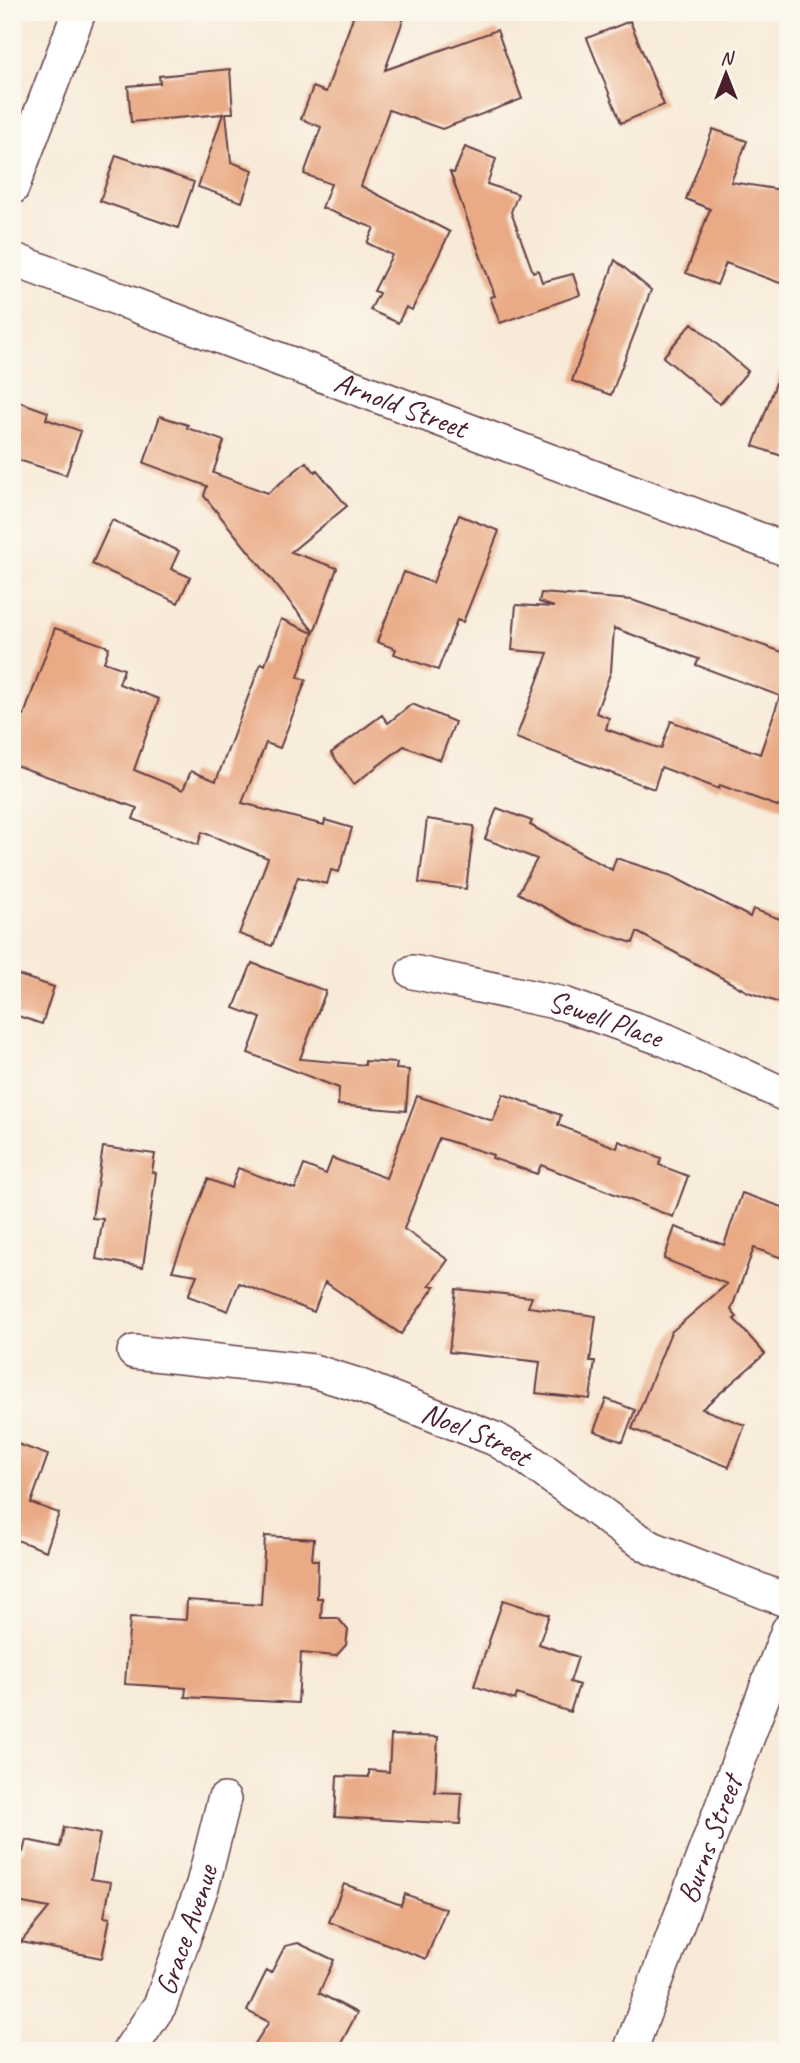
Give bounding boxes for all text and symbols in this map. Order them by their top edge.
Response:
north arrow [692,38,762,108]
text: N [720,46,735,70]
street label: Arnold Street [329,363,475,448]
street label: Sewell Place [545,982,669,1057]
street label: Noel Street [416,1393,541,1476]
street label: Burns Street [668,1767,752,1908]
street label: Grace Avenue [146,1859,226,2000]

